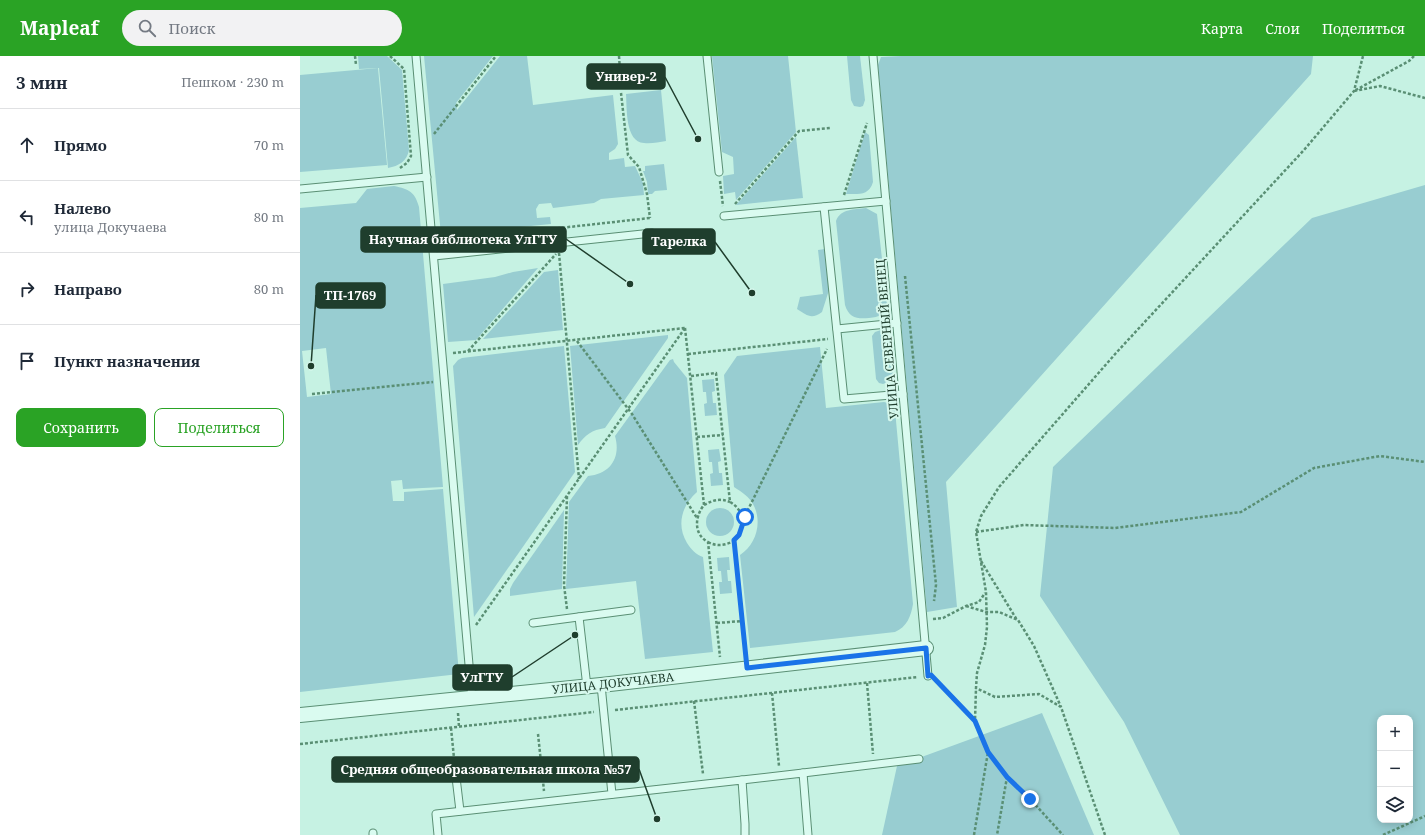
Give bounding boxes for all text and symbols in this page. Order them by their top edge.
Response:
search box [122,10,402,46]
text: Mapleaf [20,15,98,41]
icon: search [136,17,158,39]
text: Поиск [168,18,215,38]
text: Карта [1201,19,1243,38]
text: Слои [1265,19,1300,38]
text: Поделиться [1322,19,1405,38]
callout: Универ-2 [587,64,665,89]
text: Универ-2 [595,67,657,85]
text: 3 мин [16,71,68,94]
text: Пешком · 230 m [181,73,284,91]
icon: ahead [16,134,38,156]
text: Прямо [54,135,107,155]
text: 70 m [254,136,284,154]
text: Налево [54,198,111,218]
icon: left [16,206,38,228]
text: 80 m [254,208,284,226]
text: улица Докучаева [54,218,167,236]
callout: Научная библиотека УлГТУ [361,227,566,252]
callout: Тарелка [643,229,715,254]
text: Научная библиотека УлГТУ [369,230,558,248]
text: Тарелка [651,232,707,250]
street label: УЛИЦА СЕВЕРНЫЙ ВЕНЕЦ [872,258,902,420]
icon: right [16,278,38,300]
text: Направо [54,279,122,299]
text: 80 m [254,280,284,298]
callout: ТП-1769 [316,283,385,308]
text: ТП-1769 [324,286,376,304]
icon: arrive [16,350,38,372]
text: Пункт назначения [54,351,200,371]
button: Сохранить [16,408,146,447]
button: Поделиться [154,408,284,447]
route start [736,508,754,526]
callout: УлГТУ [453,665,512,690]
text: УлГТУ [461,668,504,686]
street label: УЛИЦА ДОКУЧАЕВА [551,668,675,698]
map controls [1377,715,1413,823]
button: + [1377,715,1413,751]
button: − [1377,751,1413,787]
callout: Средняя общеобразовательная школа №57 [332,757,639,782]
text: Средняя общеобразовательная школа №57 [340,760,632,778]
button: layers [1377,787,1413,823]
route end [1021,790,1039,808]

